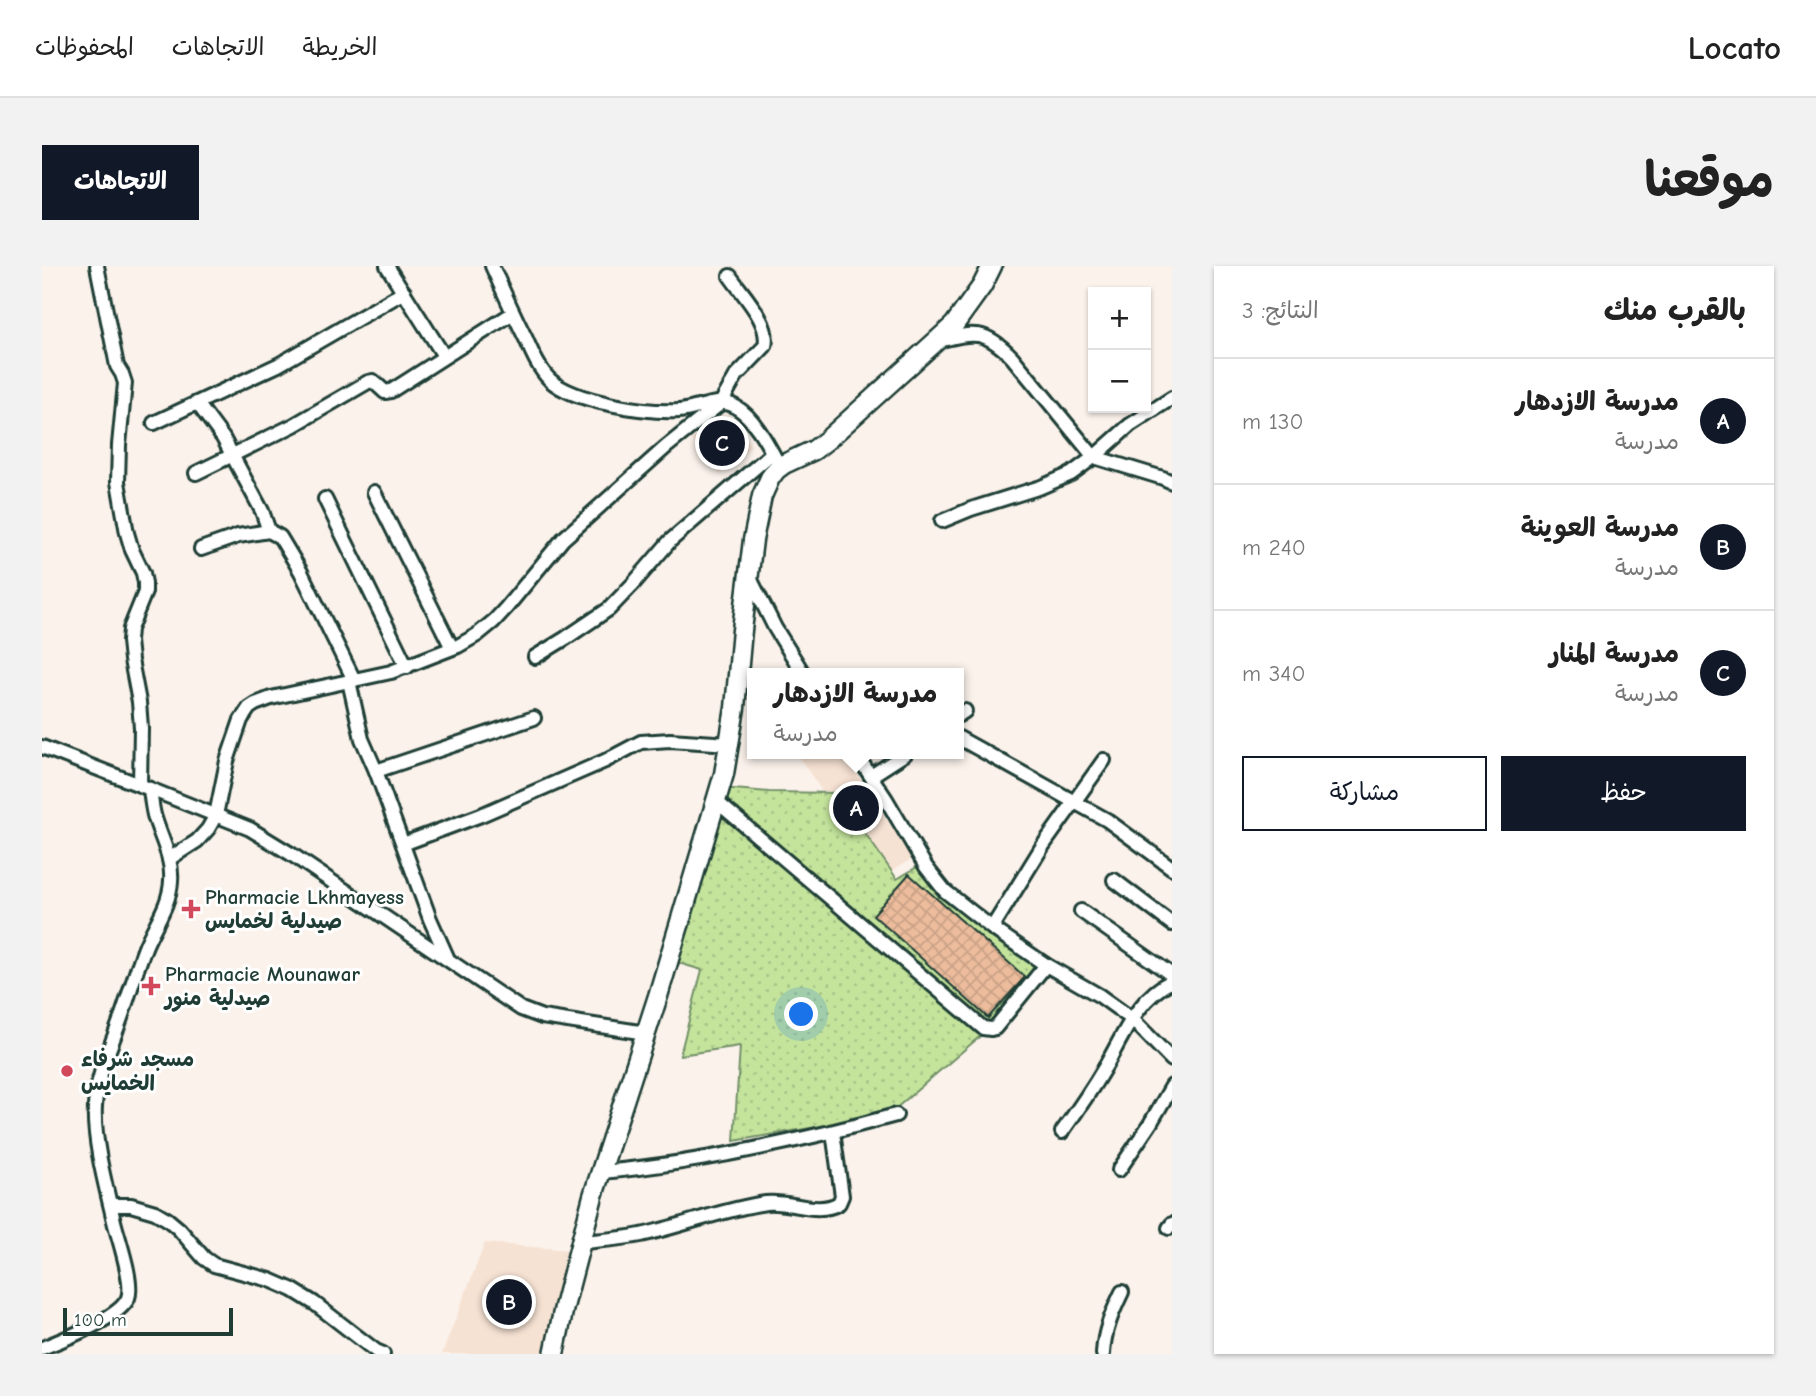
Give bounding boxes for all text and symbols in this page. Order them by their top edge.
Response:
text: Locato [1688,29,1781,67]
text: المحفوظات [35,33,134,61]
text: الاتجاهات [172,33,265,61]
text: الخريطة [303,33,377,61]
button: الاتجاهات [42,145,199,220]
text: موقعنا [1644,152,1774,208]
map controls [1088,287,1151,413]
button: + [1088,287,1151,350]
text: بالقرب منك [1604,293,1746,328]
text: النتائج: 3 [1242,297,1319,324]
button: − [1088,350,1151,413]
text: مدرسة الازدهار [1515,387,1679,417]
text: 130 m [1242,408,1303,435]
text: A [1717,408,1729,435]
pin: C [699,417,745,469]
text: مدرسة [1615,428,1679,455]
text: مدرسة العوينة [1521,513,1679,543]
text: 240 m [1242,534,1306,561]
text: B [1716,534,1730,561]
text: مدرسة [1615,554,1679,581]
text: مدرسة المنار [1549,639,1679,669]
text: 340 m [1242,660,1306,687]
text: C [1716,660,1730,687]
popup [747,668,964,759]
text: مدرسة الازدهار [774,679,937,709]
text: مدرسة [1615,680,1679,707]
text: مدرسة [774,720,838,747]
button: مشاركة [1242,756,1487,831]
button: حفظ [1501,756,1746,831]
pin: A [833,782,879,834]
place label: Pharmacie Lkhmayess صيدلية لخمايس [205,885,404,934]
marker: Pharmacie Lkhmayess صيدلية لخمايس [183,901,199,917]
place label: Pharmacie Mounawar صيدلية منور [163,962,360,1012]
marker: Pharmacie Mounawar صيدلية منور [143,978,159,994]
your location [784,997,818,1031]
place label: مسجد شرفاء الخمايس [81,1047,194,1096]
marker: مسجد شرفاء الخمايس [59,1063,75,1079]
pin: B [486,1276,532,1328]
scale bar [63,1305,233,1337]
text: 100 m [74,1309,127,1331]

